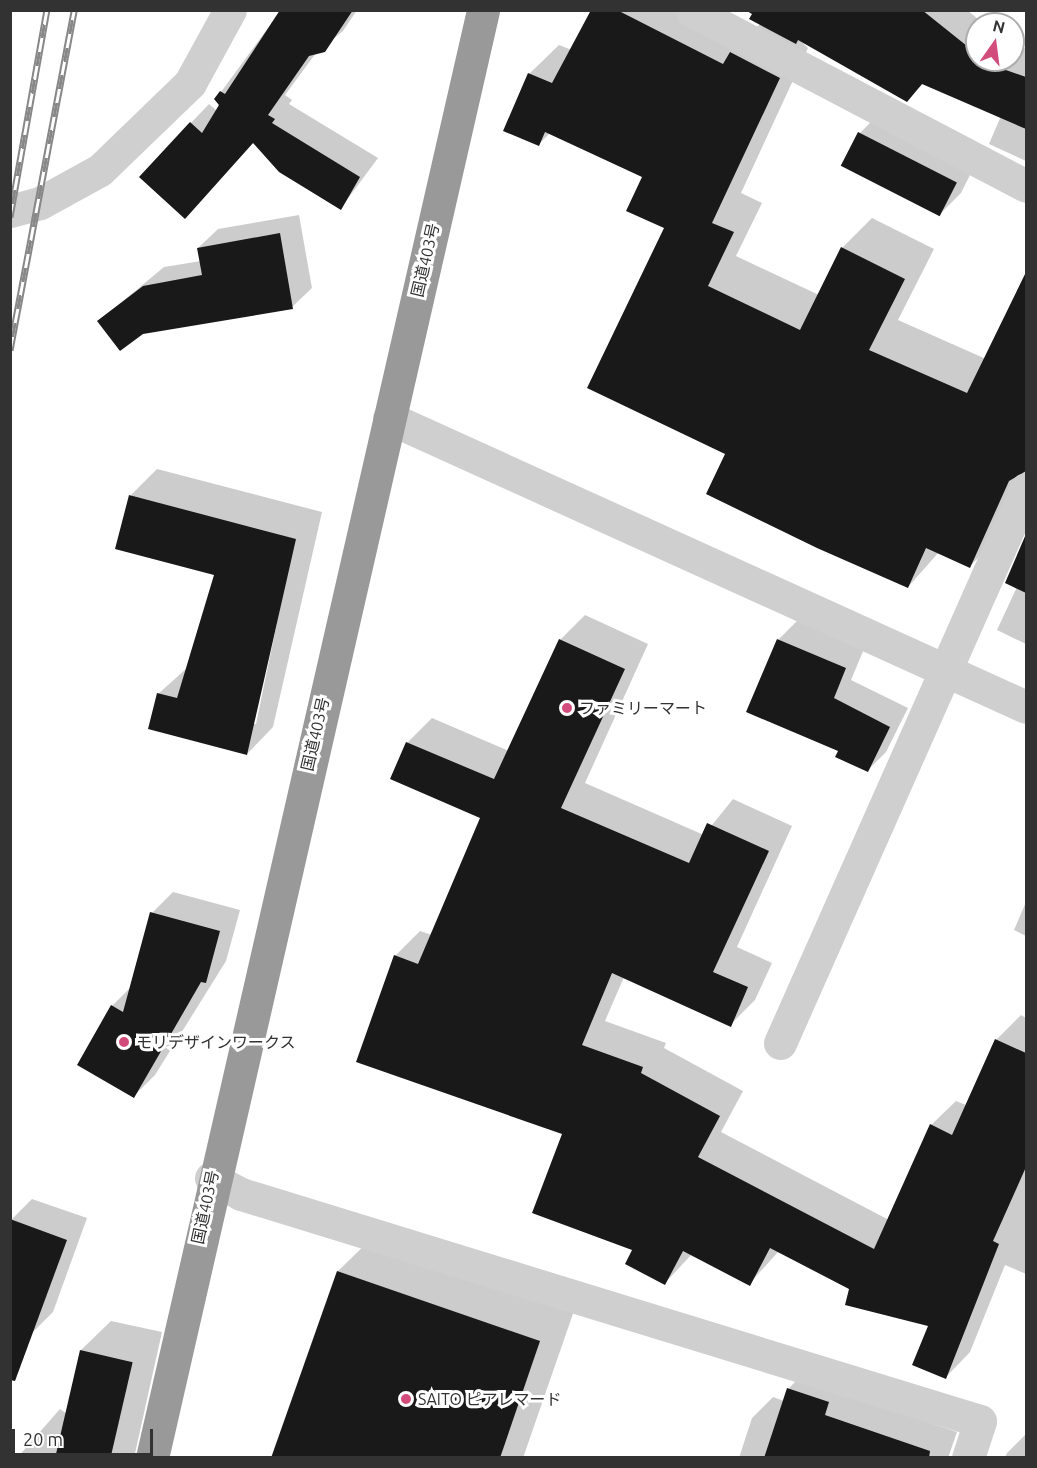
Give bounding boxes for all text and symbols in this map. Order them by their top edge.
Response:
north arrow [965,12,1025,72]
text: N [991,16,1007,37]
street label: 国道403号 [407,221,443,299]
street label: 国道403号 [297,695,333,773]
place label: ファミリーマート [579,698,707,718]
marker: ファミリーマート [560,701,574,715]
place label: モリデザインワークス [136,1032,296,1052]
marker: モリデザインワークス [117,1035,131,1049]
street label: 国道403号 [188,1168,222,1246]
place label: SAITO ピアレマード [418,1389,562,1409]
marker: SAITO ピアレマード [399,1392,413,1406]
scale bar [15,1417,156,1455]
text: 20 m [23,1429,63,1449]

